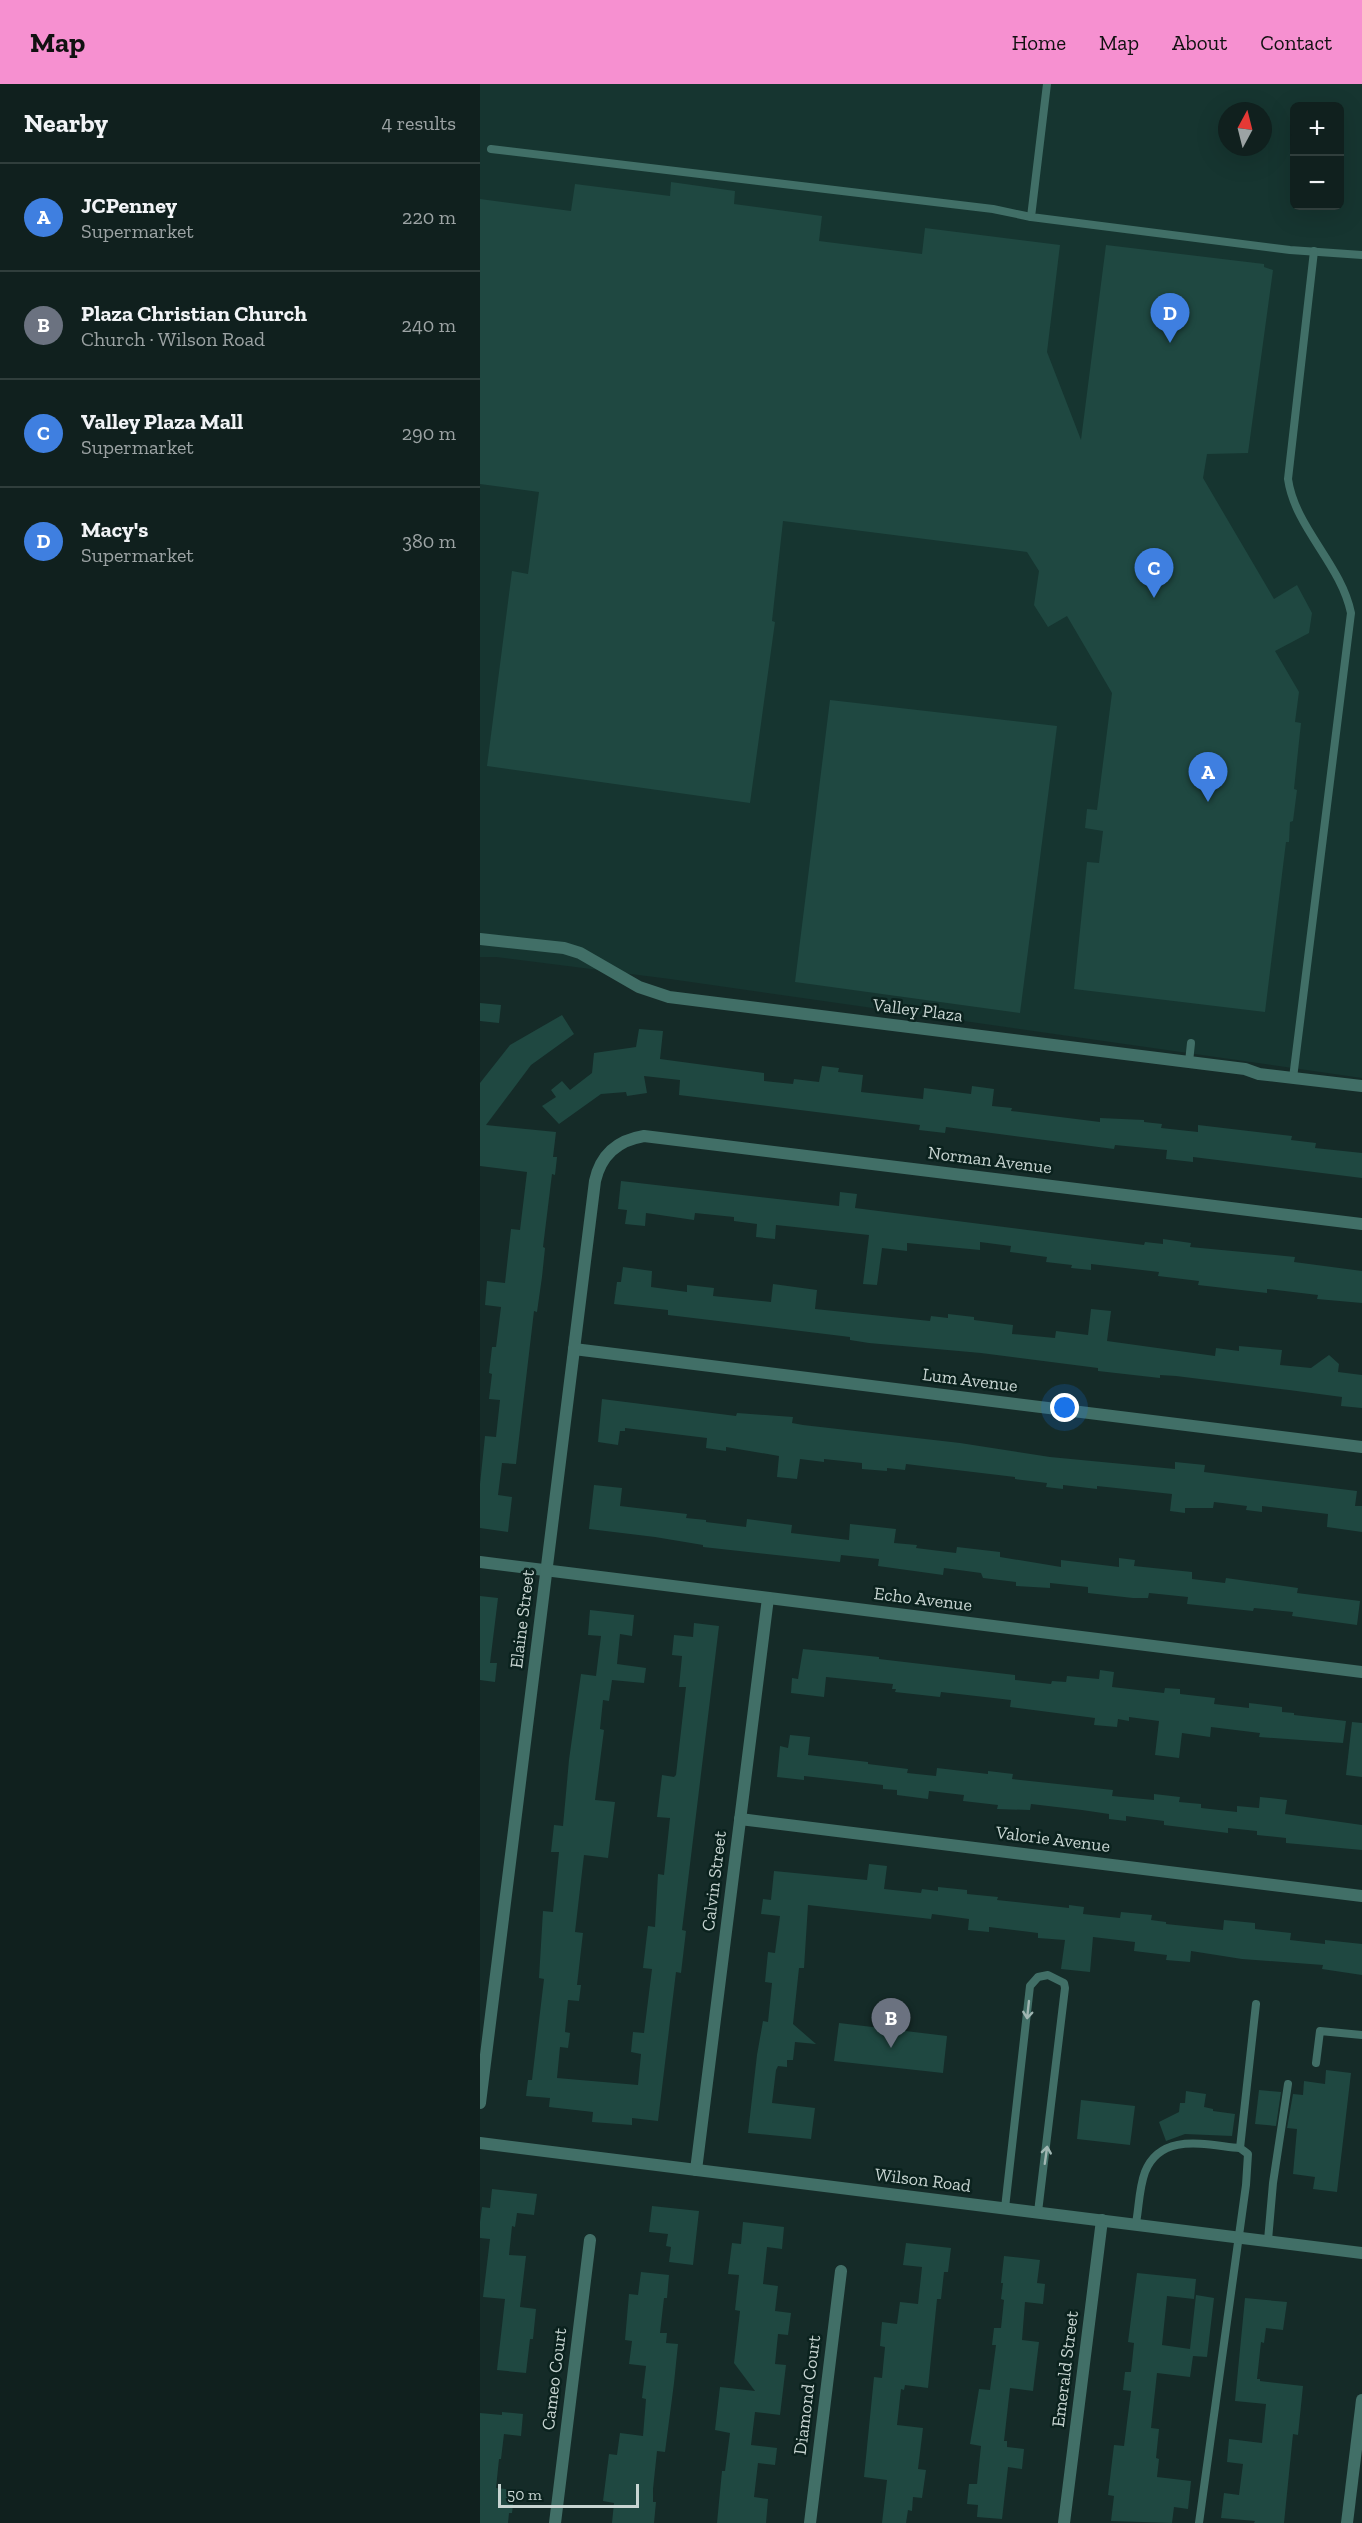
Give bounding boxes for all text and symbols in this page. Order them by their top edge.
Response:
text: Map [30,26,85,59]
text: Home [1012,30,1066,55]
text: Map [1099,30,1139,55]
text: About [1172,30,1227,55]
text: Contact [1260,30,1332,55]
north arrow [1218,102,1272,156]
map controls [1290,102,1344,210]
button: + [1290,102,1344,156]
text: Nearby [24,107,108,139]
text: 4 results [381,111,456,135]
button: − [1290,156,1344,210]
text: JCPenney [81,192,177,219]
text: A [37,205,50,229]
text: 220 m [402,205,456,229]
text: Supermarket [81,219,194,243]
pin: D [1150,294,1190,343]
text: Plaza Christian Church [81,300,307,327]
text: B [37,313,50,337]
text: 240 m [402,313,456,337]
text: Church · Wilson Road [81,327,265,351]
text: Valley Plaza Mall [81,408,243,435]
text: C [37,421,50,445]
text: 290 m [402,421,456,445]
text: Supermarket [81,435,194,459]
text: Macy's [81,516,148,543]
text: D [37,529,50,553]
text: 380 m [402,529,456,553]
text: Supermarket [81,543,194,567]
pin: C [1134,548,1174,598]
pin: A [1188,752,1228,802]
street label: Valley Plaza [871,993,965,1026]
street label: Norman Avenue [927,1141,1053,1179]
street label: Lum Avenue [921,1363,1019,1397]
your location [1050,1393,1079,1422]
street label: Elaine Street [505,1568,539,1670]
street label: Echo Avenue [873,1582,973,1616]
street label: Valorie Avenue [994,1821,1111,1857]
street label: Calvin Street [697,1829,731,1932]
pin: B [872,1998,910,2048]
one-way arrow [1022,2000,1033,2020]
one-way arrow [1041,2145,1052,2165]
street label: Wilson Road [874,2163,972,2197]
street label: Emerald Street [1047,2309,1083,2428]
street label: Cameo Court [537,2326,571,2431]
street label: Diamond Court [789,2333,825,2456]
scale bar [498,2481,639,2508]
text: 50 m [507,2485,542,2504]

